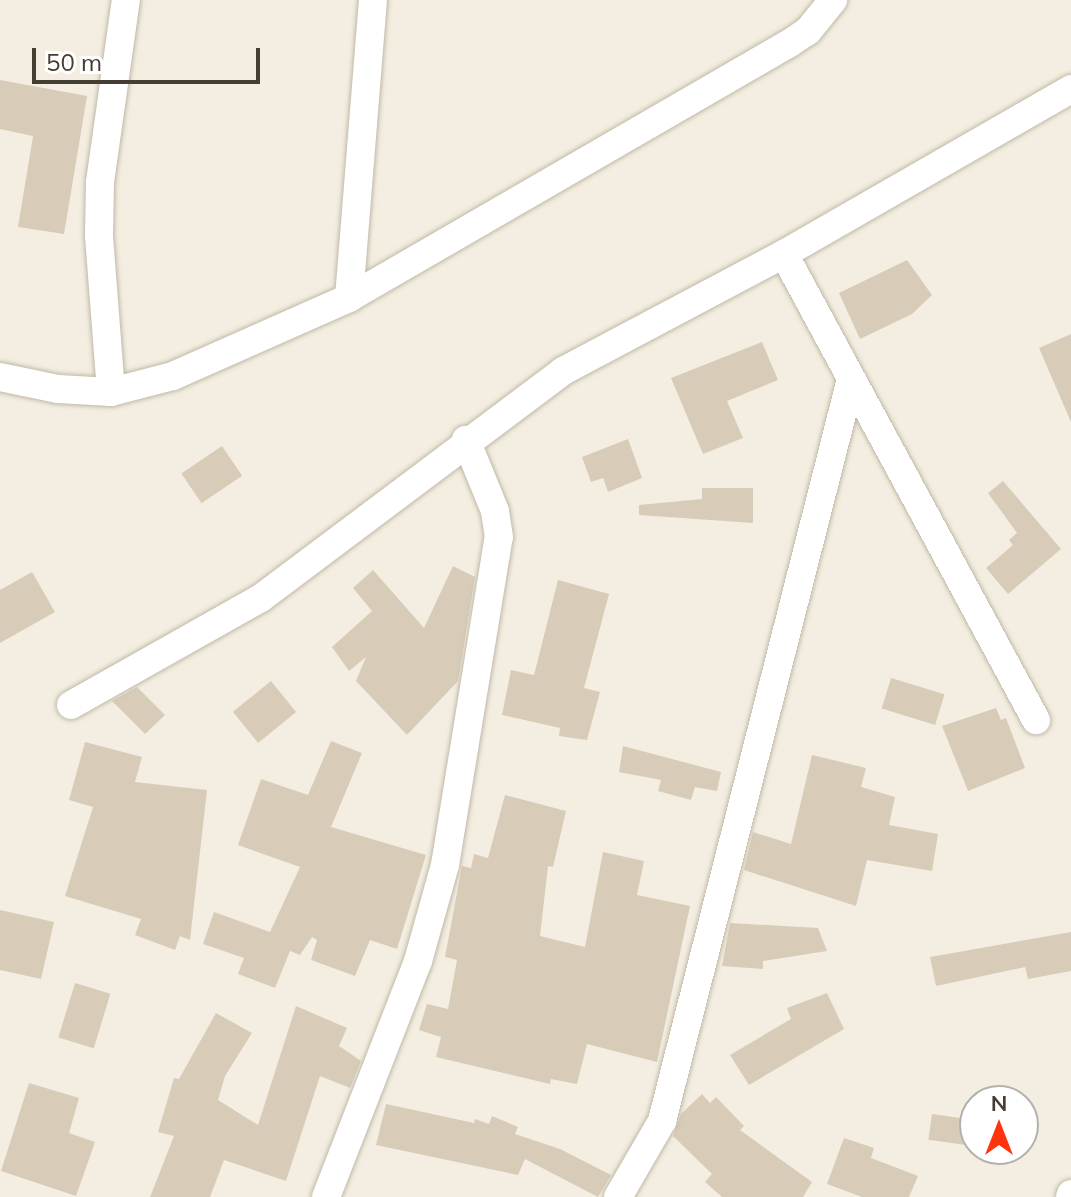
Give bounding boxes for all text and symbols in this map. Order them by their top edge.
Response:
scale bar [36,32,264,82]
text: 50 m [46,47,102,77]
north arrow [959,1085,1039,1165]
text: N [991,1089,1007,1117]

